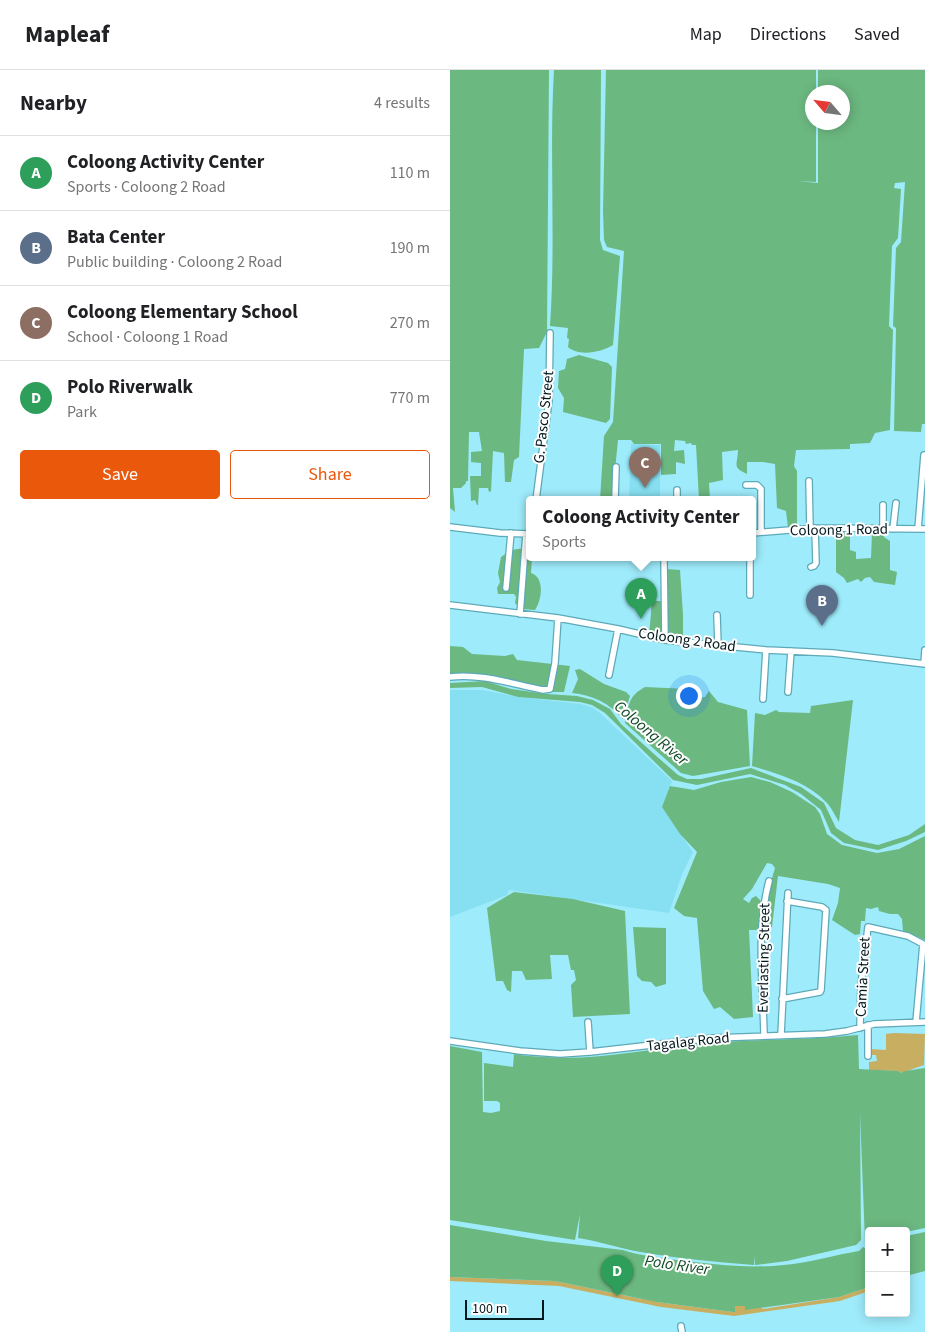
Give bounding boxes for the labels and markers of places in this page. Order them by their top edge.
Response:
pin: C [629,447,661,488]
pin: A [625,578,657,619]
pin: B [806,585,838,626]
pin: D [601,1255,633,1296]

